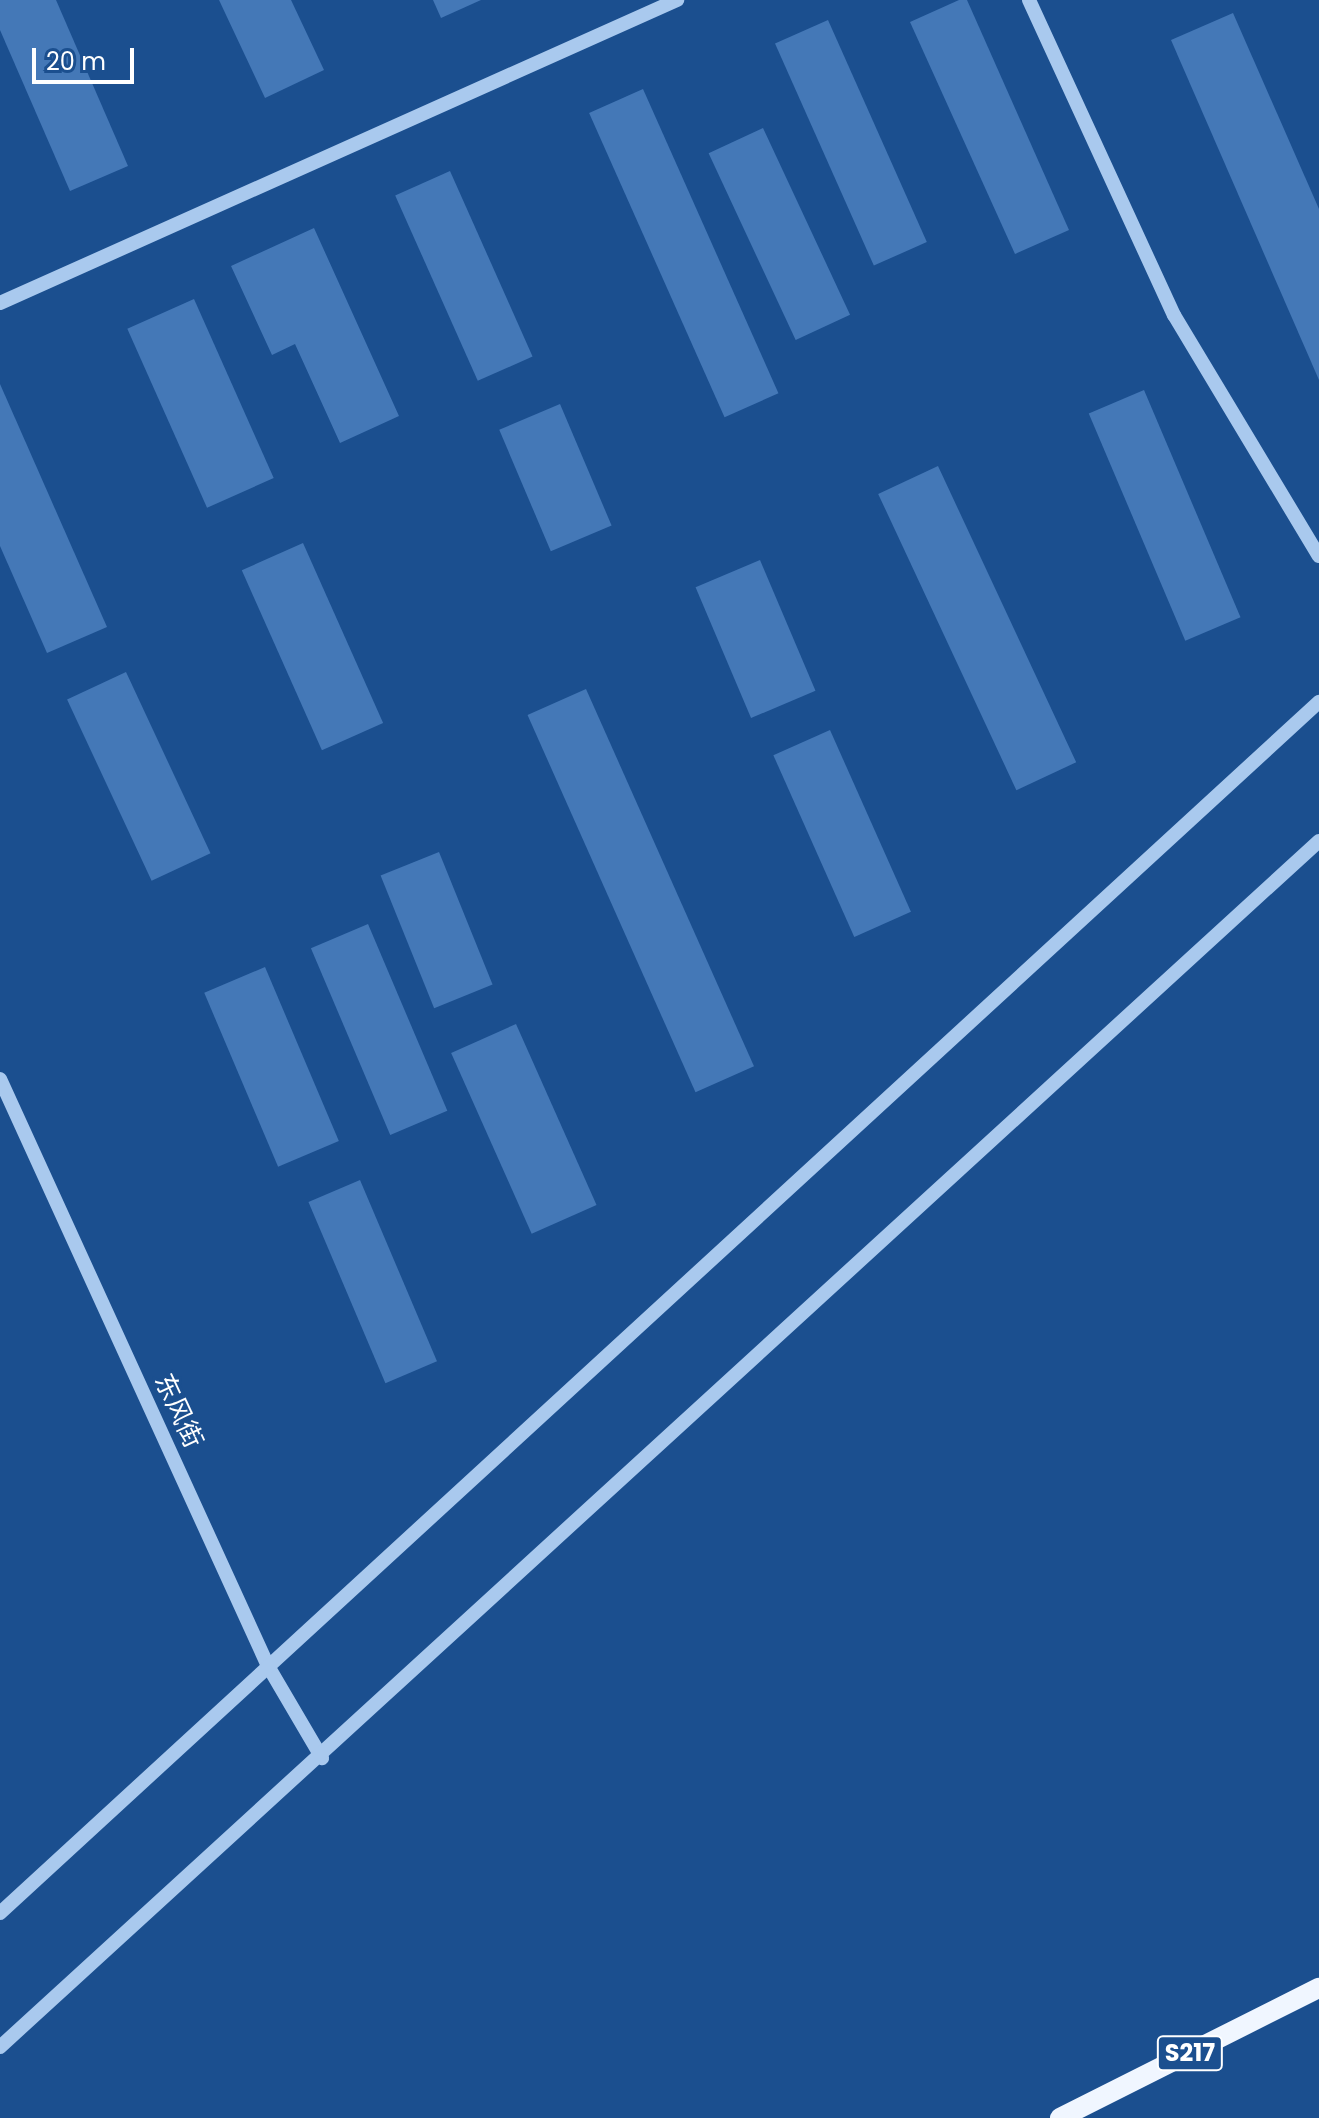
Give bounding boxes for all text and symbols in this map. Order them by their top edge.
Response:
scale bar [36,32,138,82]
text: 20 m [46,45,106,78]
street label: 东风街 [147,1369,209,1453]
road number: S217 [1156,2033,1224,2073]

